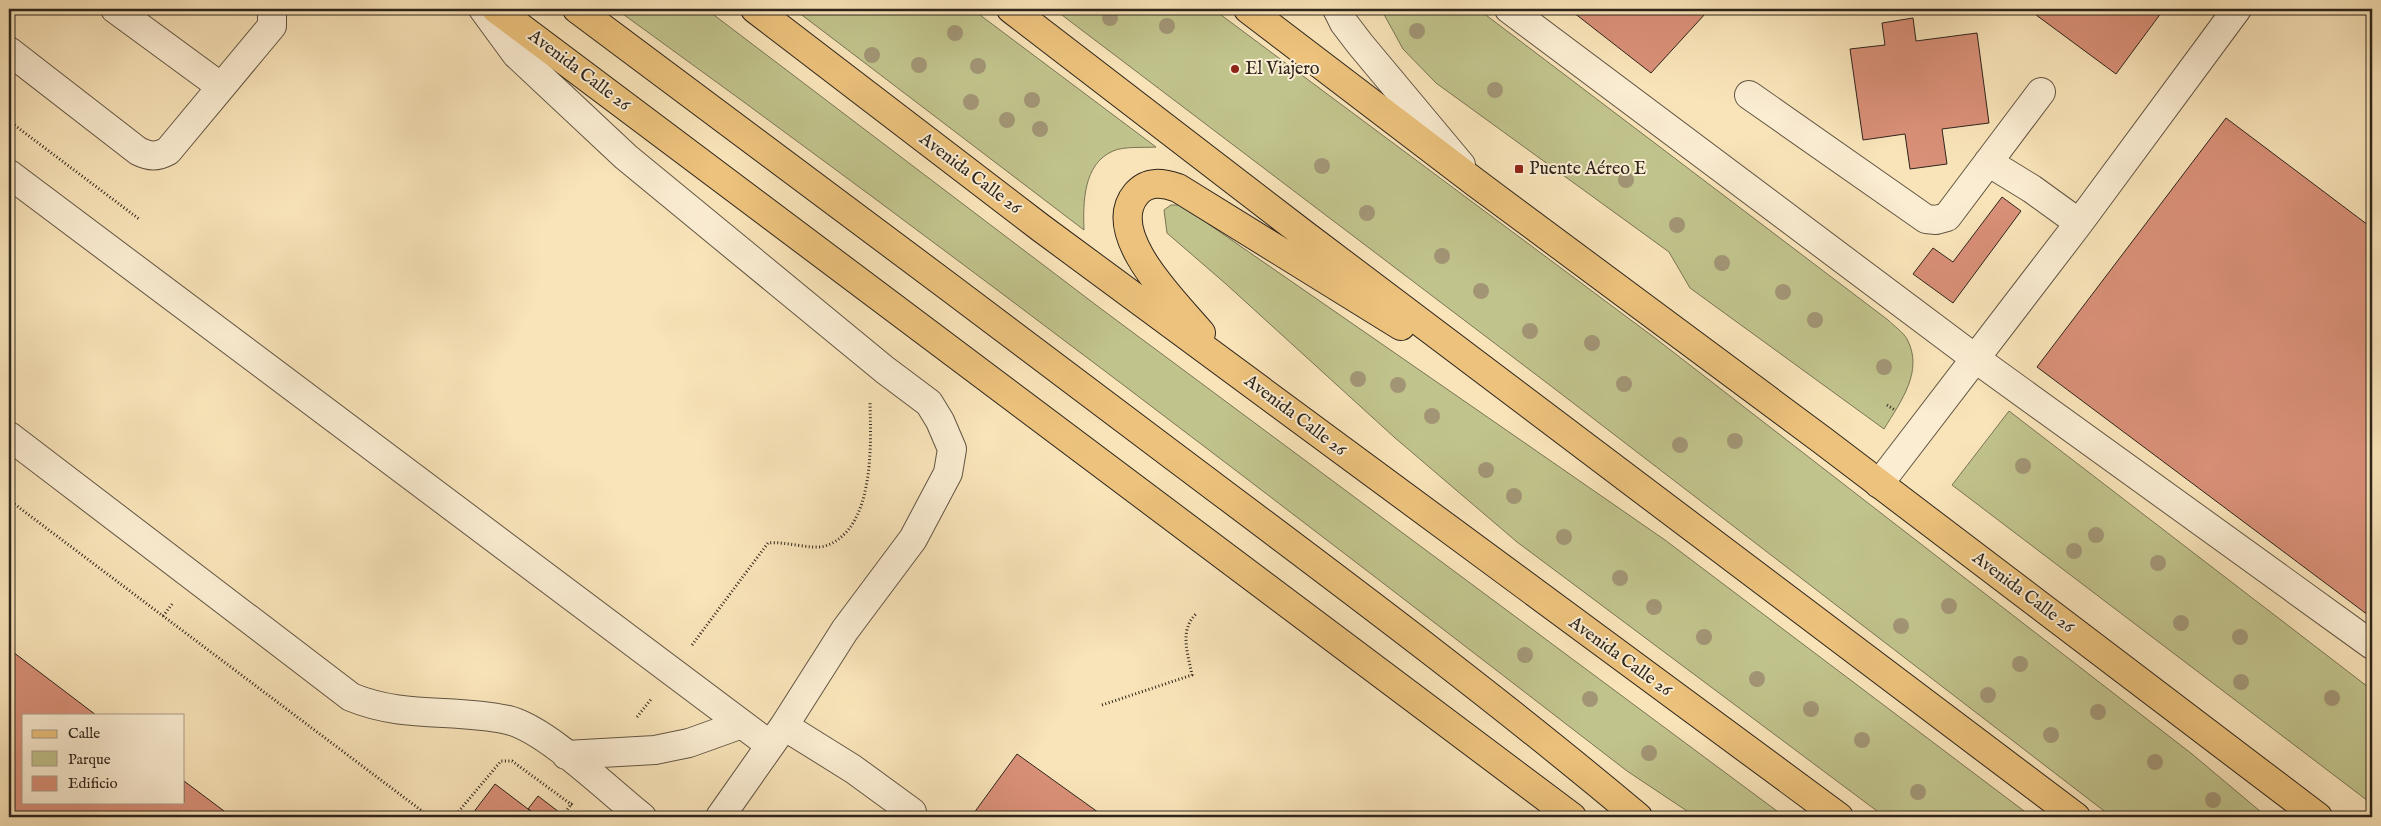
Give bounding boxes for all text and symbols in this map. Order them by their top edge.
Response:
street label: Avenida Calle 26 [522,24,635,117]
place label: El Viajero [1245,58,1320,81]
marker: El Viajero [1229,63,1241,75]
street label: Avenida Calle 26 [913,127,1026,220]
place label: Puente Aéreo E [1529,158,1646,181]
marker: Puente Aéreo E [1513,163,1525,175]
street label: Avenida Calle 26 [1238,369,1351,462]
street label: Avenida Calle 26 [1966,546,2079,639]
street label: Avenida Calle 26 [1563,611,1677,702]
legend [22,714,185,804]
text: Calle [68,724,100,743]
text: Parque [68,750,111,769]
text: Edificio [68,774,118,793]

